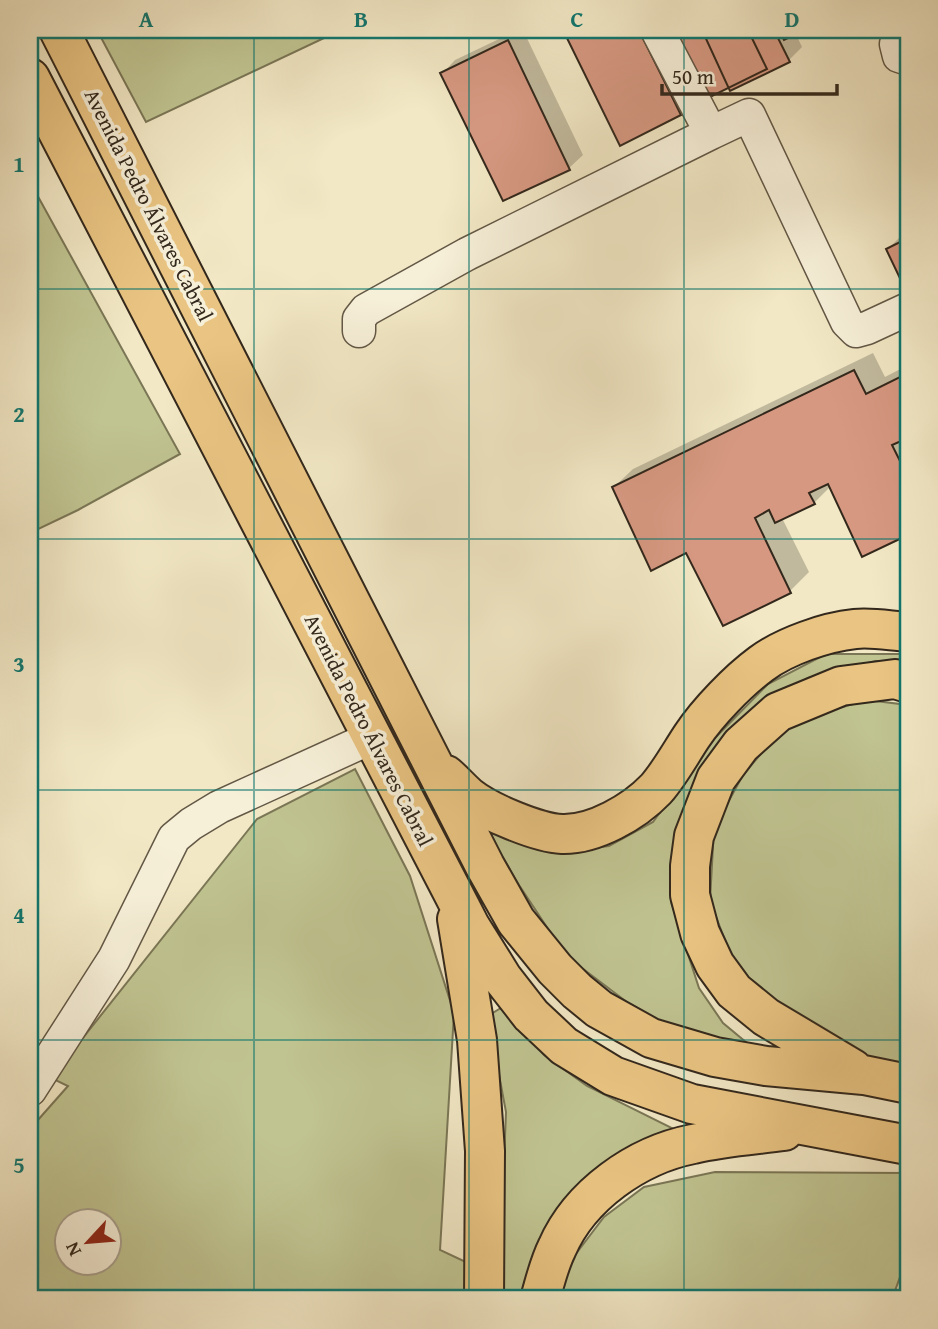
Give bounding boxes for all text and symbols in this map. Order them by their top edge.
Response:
text: A [139,2,154,35]
text: B [354,2,368,35]
text: C [570,2,584,35]
text: D [785,2,800,35]
scale bar [662,52,836,96]
text: 50 m [672,61,714,92]
street label: Avenida Pedro Álvares Cabral [77,83,221,327]
text: 1 [13,147,25,180]
text: 2 [13,397,25,430]
street label: Avenida Pedro Álvares Cabral [297,608,441,852]
text: 3 [13,647,25,680]
text: 4 [13,898,25,931]
text: 5 [13,1148,25,1181]
north arrow [52,1206,122,1276]
text: N [57,1237,88,1261]

